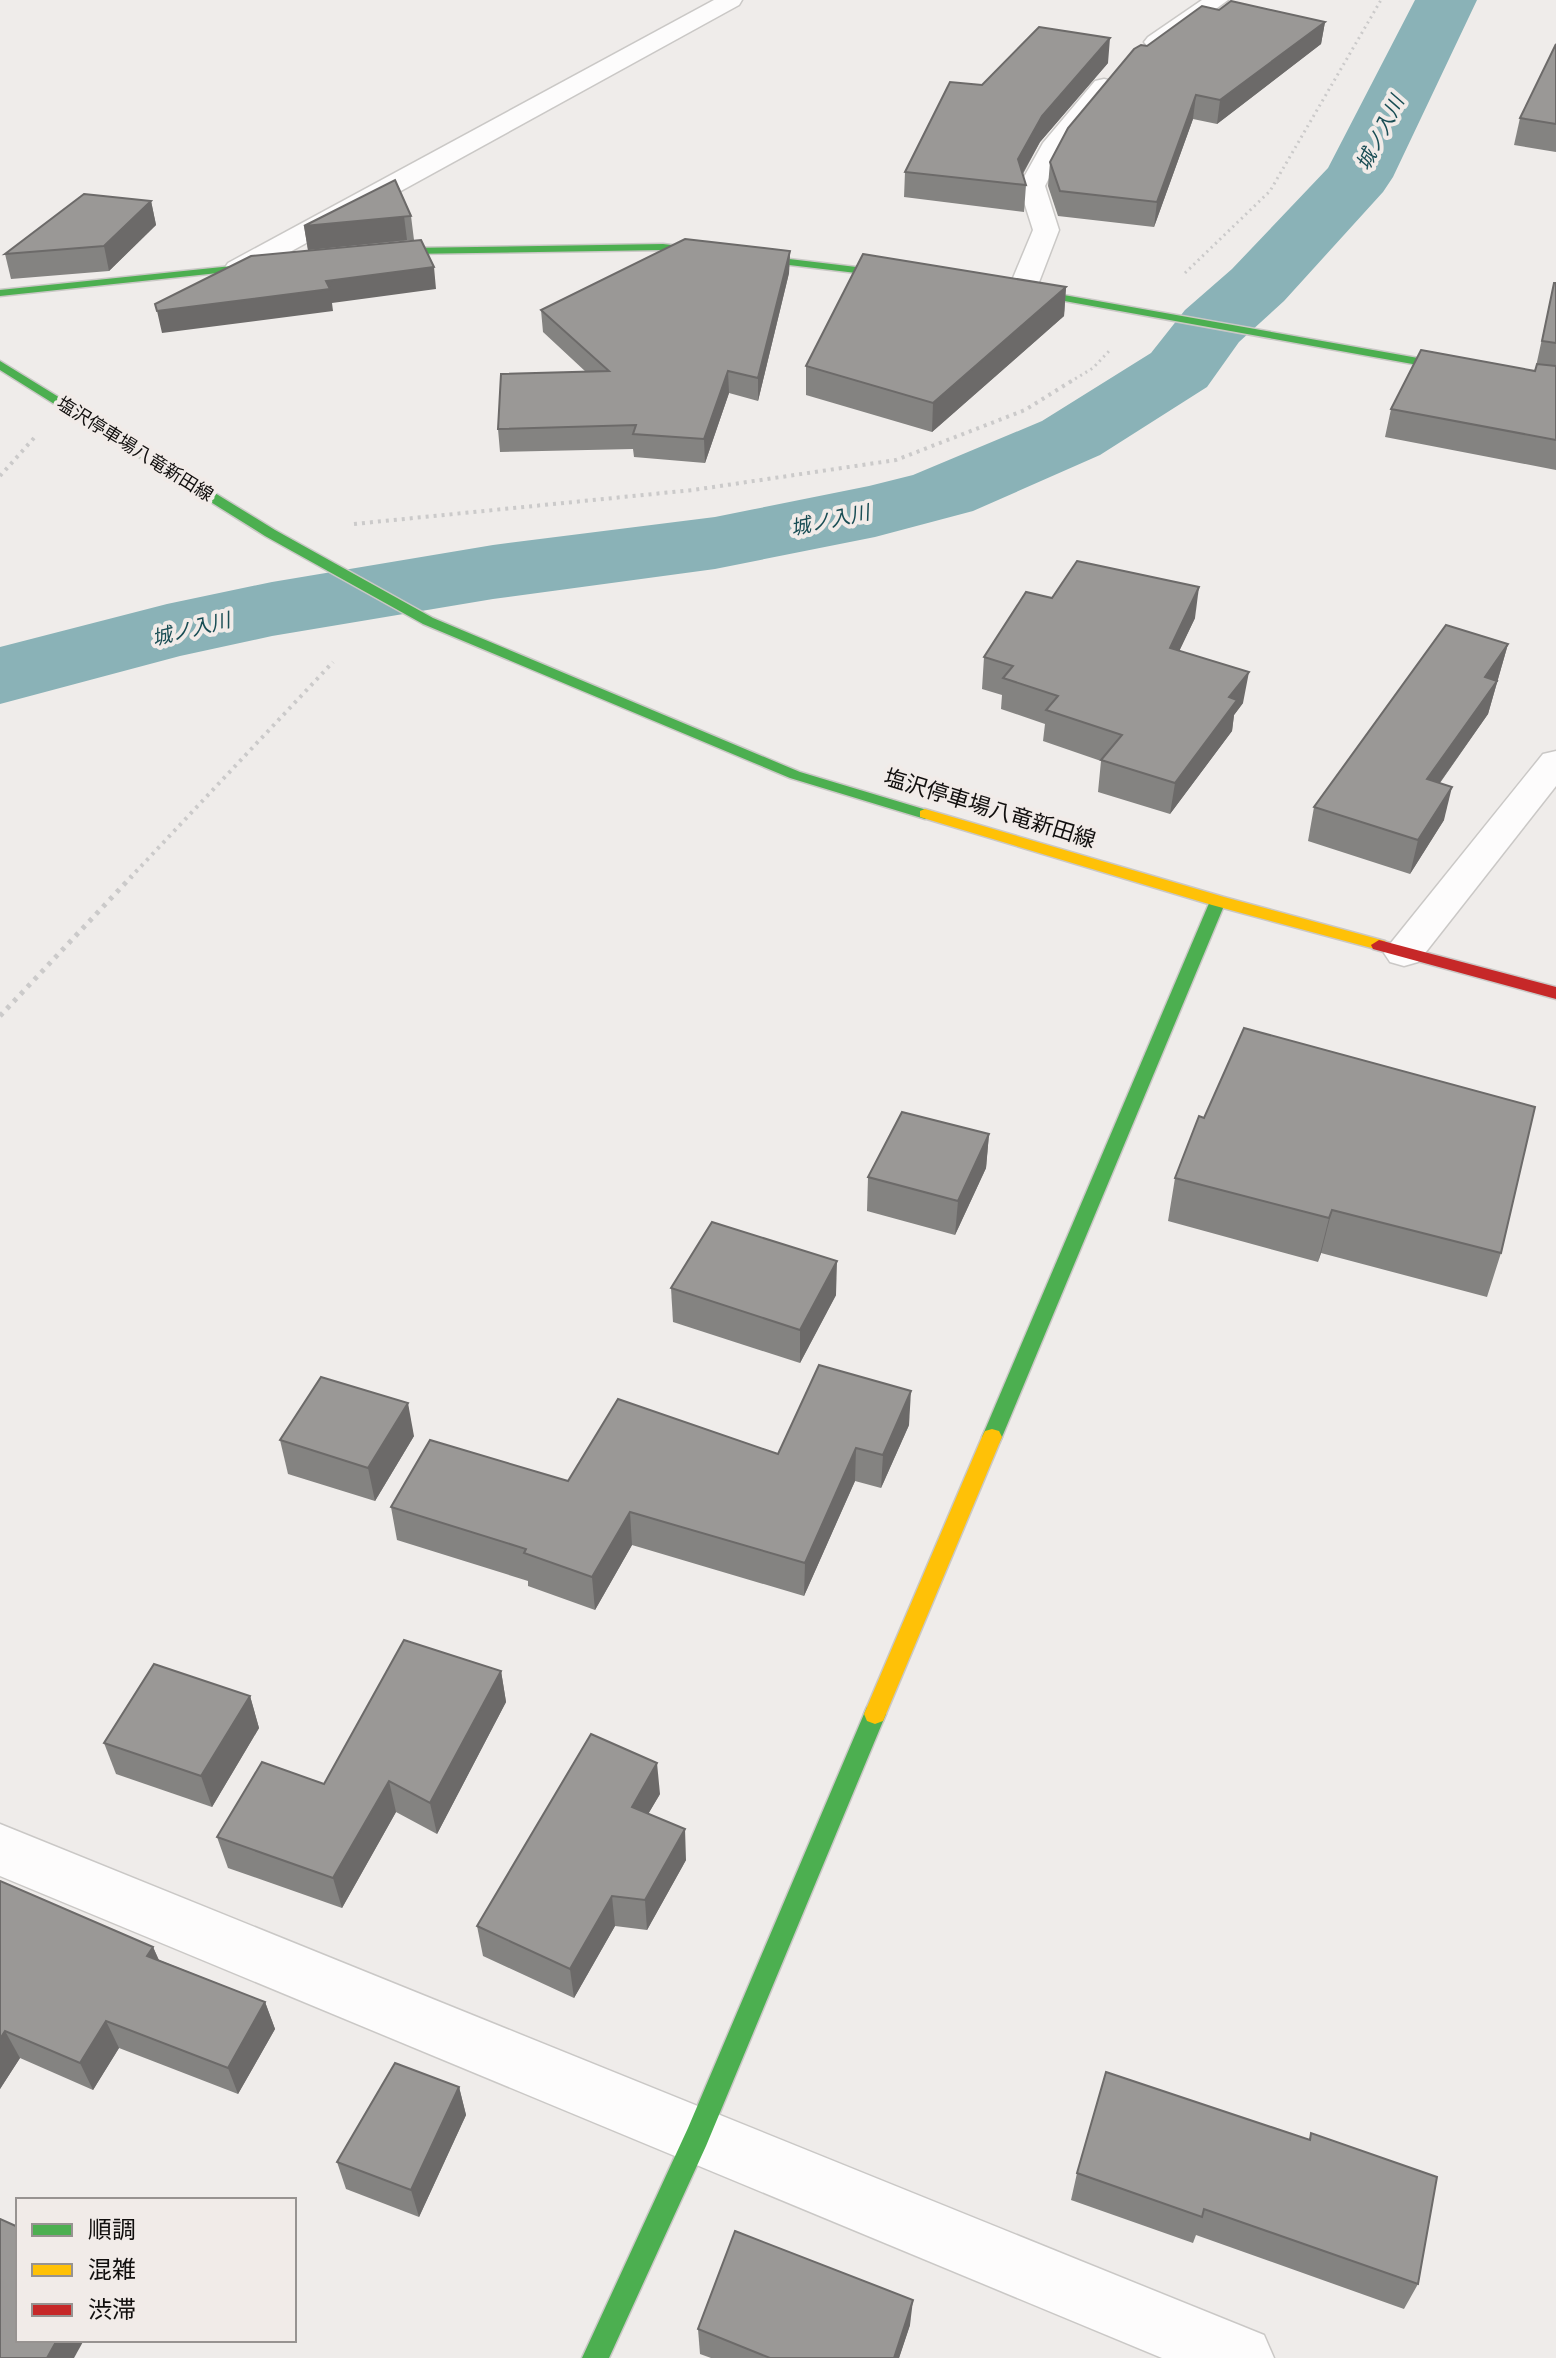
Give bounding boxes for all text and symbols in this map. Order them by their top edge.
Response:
water label: 城ノ入川 [1349,89,1411,175]
street label: 塩沢停車場八竜新田線 [53,390,218,506]
water label: 城ノ入川 [788,498,874,541]
water label: 城ノ入川 [149,605,235,651]
street label: 塩沢停車場八竜新田線 [881,761,1100,854]
legend [16,2198,296,2342]
text: 順調 [88,2213,136,2245]
text: 混雑 [88,2253,136,2285]
text: 渋滞 [88,2293,136,2325]

